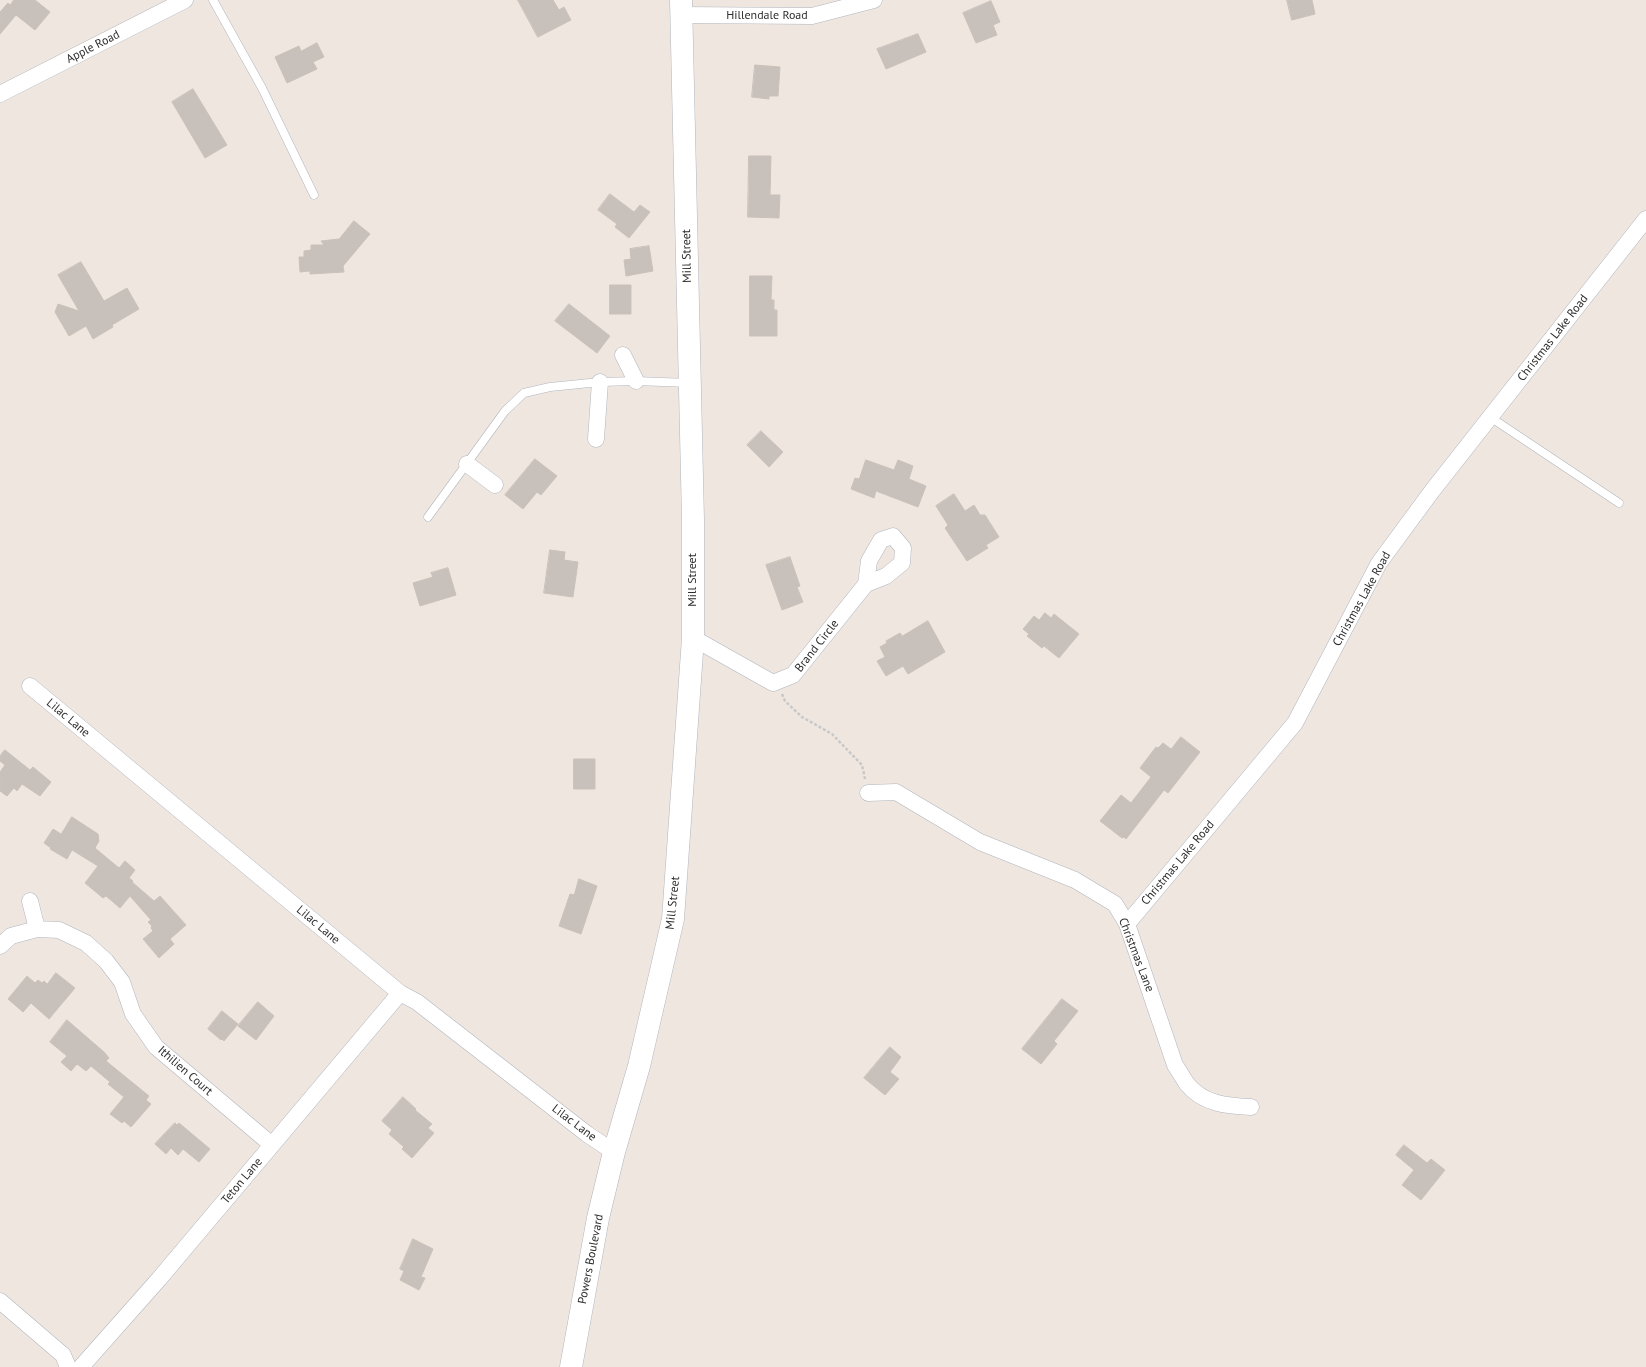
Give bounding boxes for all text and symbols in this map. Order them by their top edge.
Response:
street label: Hillendale Road [726,9,808,23]
street label: Apple Road [64,27,122,67]
street label: Mill Street [679,229,695,283]
street label: Christmas Lake Road [1515,292,1591,384]
street label: Christmas Lake Road [1330,549,1394,649]
street label: Mill Street [686,553,700,607]
street label: Brand Circle [792,617,842,675]
street label: Lilac Lane [43,696,93,740]
street label: Christmas Lake Road [1138,818,1218,908]
street label: Mill Street [663,876,683,930]
street label: Lilac Lane [293,903,343,947]
street label: Christmas Lane [1115,916,1157,994]
street label: Ithilien Court [155,1043,215,1099]
street label: Lilac Lane [549,1102,599,1144]
street label: Teton Lane [219,1155,265,1207]
street label: Powers Boulevard [575,1213,607,1305]

